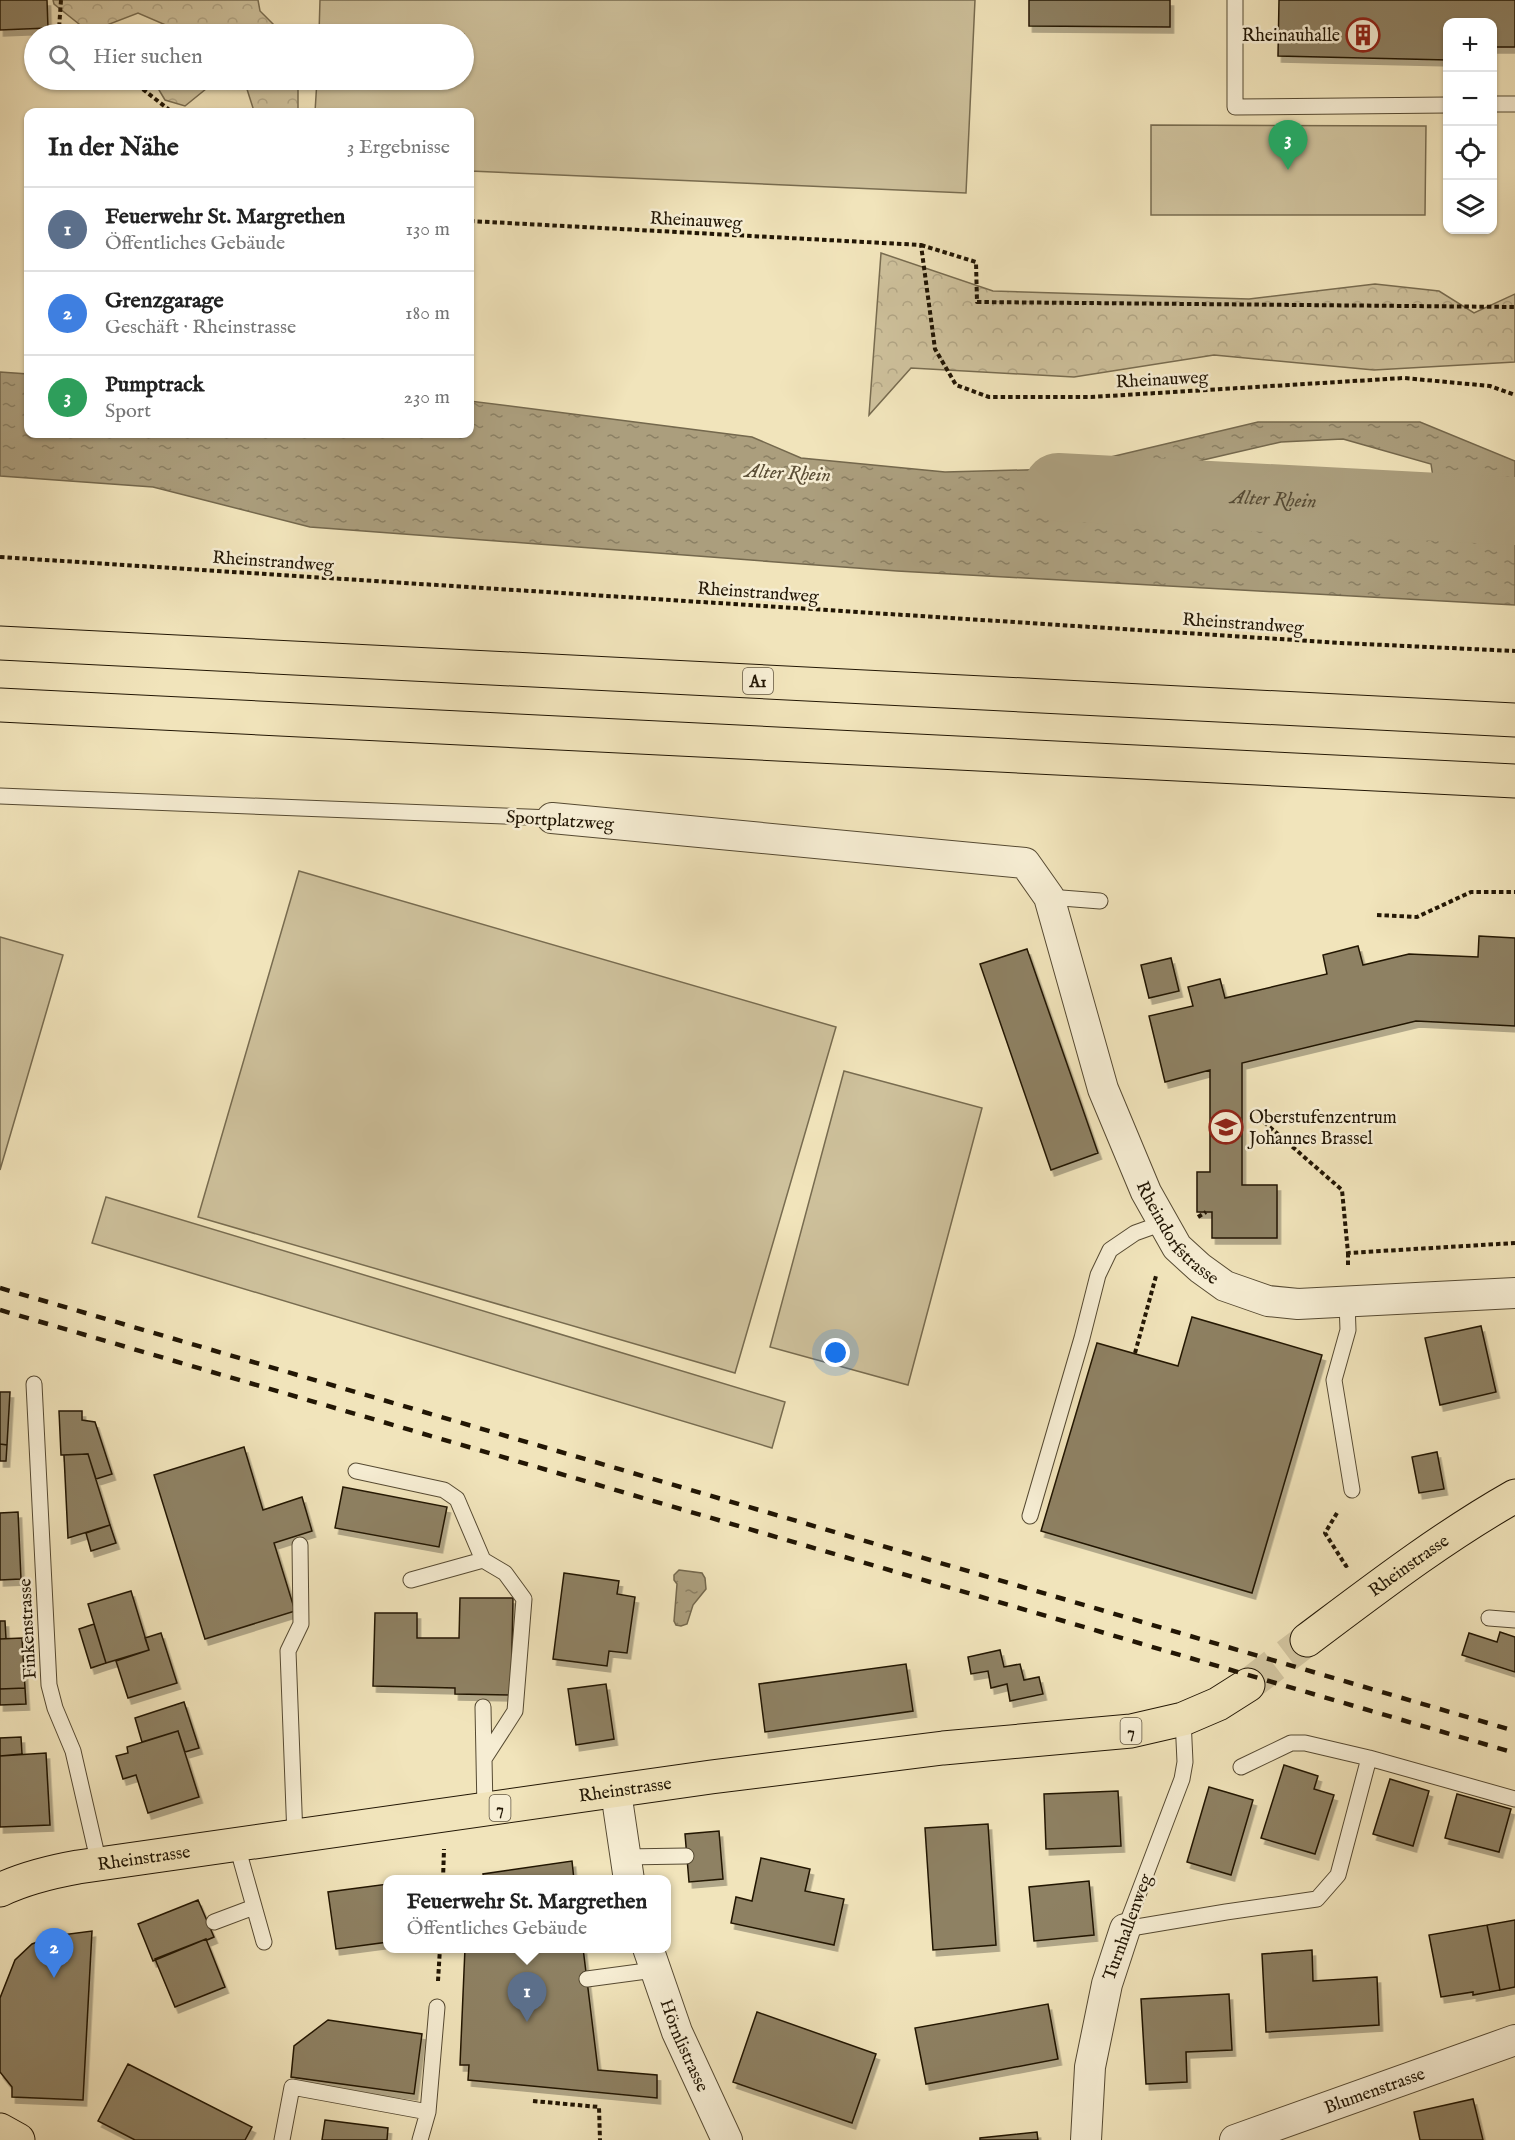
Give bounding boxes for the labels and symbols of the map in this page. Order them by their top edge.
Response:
building icon: Rheinauhalle [1345,17,1381,53]
place label: Rheinauhalle [1242,25,1340,48]
pin: 3 [1268,120,1308,170]
street label: Rheinauweg [649,208,743,235]
street label: Rheinauweg [1115,367,1209,394]
water label: Alter Rhein [742,459,832,488]
water label: Alter Rhein [1228,485,1317,515]
street label: Rheinstrandweg [211,547,335,578]
street label: Rheinstrandweg [696,578,820,609]
street label: Rheinstrandweg [1181,609,1305,640]
road number: A1 [743,668,773,694]
street label: Sportplatzweg [505,806,615,837]
place label: Oberstufenzentrum Johannes Brassel [1247,1107,1397,1151]
school or university icon: Oberstufenzentrum Johannes Brassel [1208,1109,1244,1145]
street label: Rheindorfstrasse [1130,1178,1223,1291]
your location [821,1338,850,1367]
street label: Rheinstrasse [1364,1530,1454,1603]
street label: Finkenstrasse [14,1578,43,1680]
road number: 7 [1120,1718,1142,1744]
street label: Rheinstrasse [577,1773,673,1809]
road number: 7 [490,1795,510,1821]
street label: Rheinstrasse [96,1841,192,1877]
street label: Turnhallenweg [1099,1871,1158,1984]
pin: 2 [34,1928,74,1978]
pin: 1 [508,1972,546,2022]
street label: Hörnlistrasse [654,1996,713,2096]
street label: Blumenstrasse [1321,2063,1428,2120]

